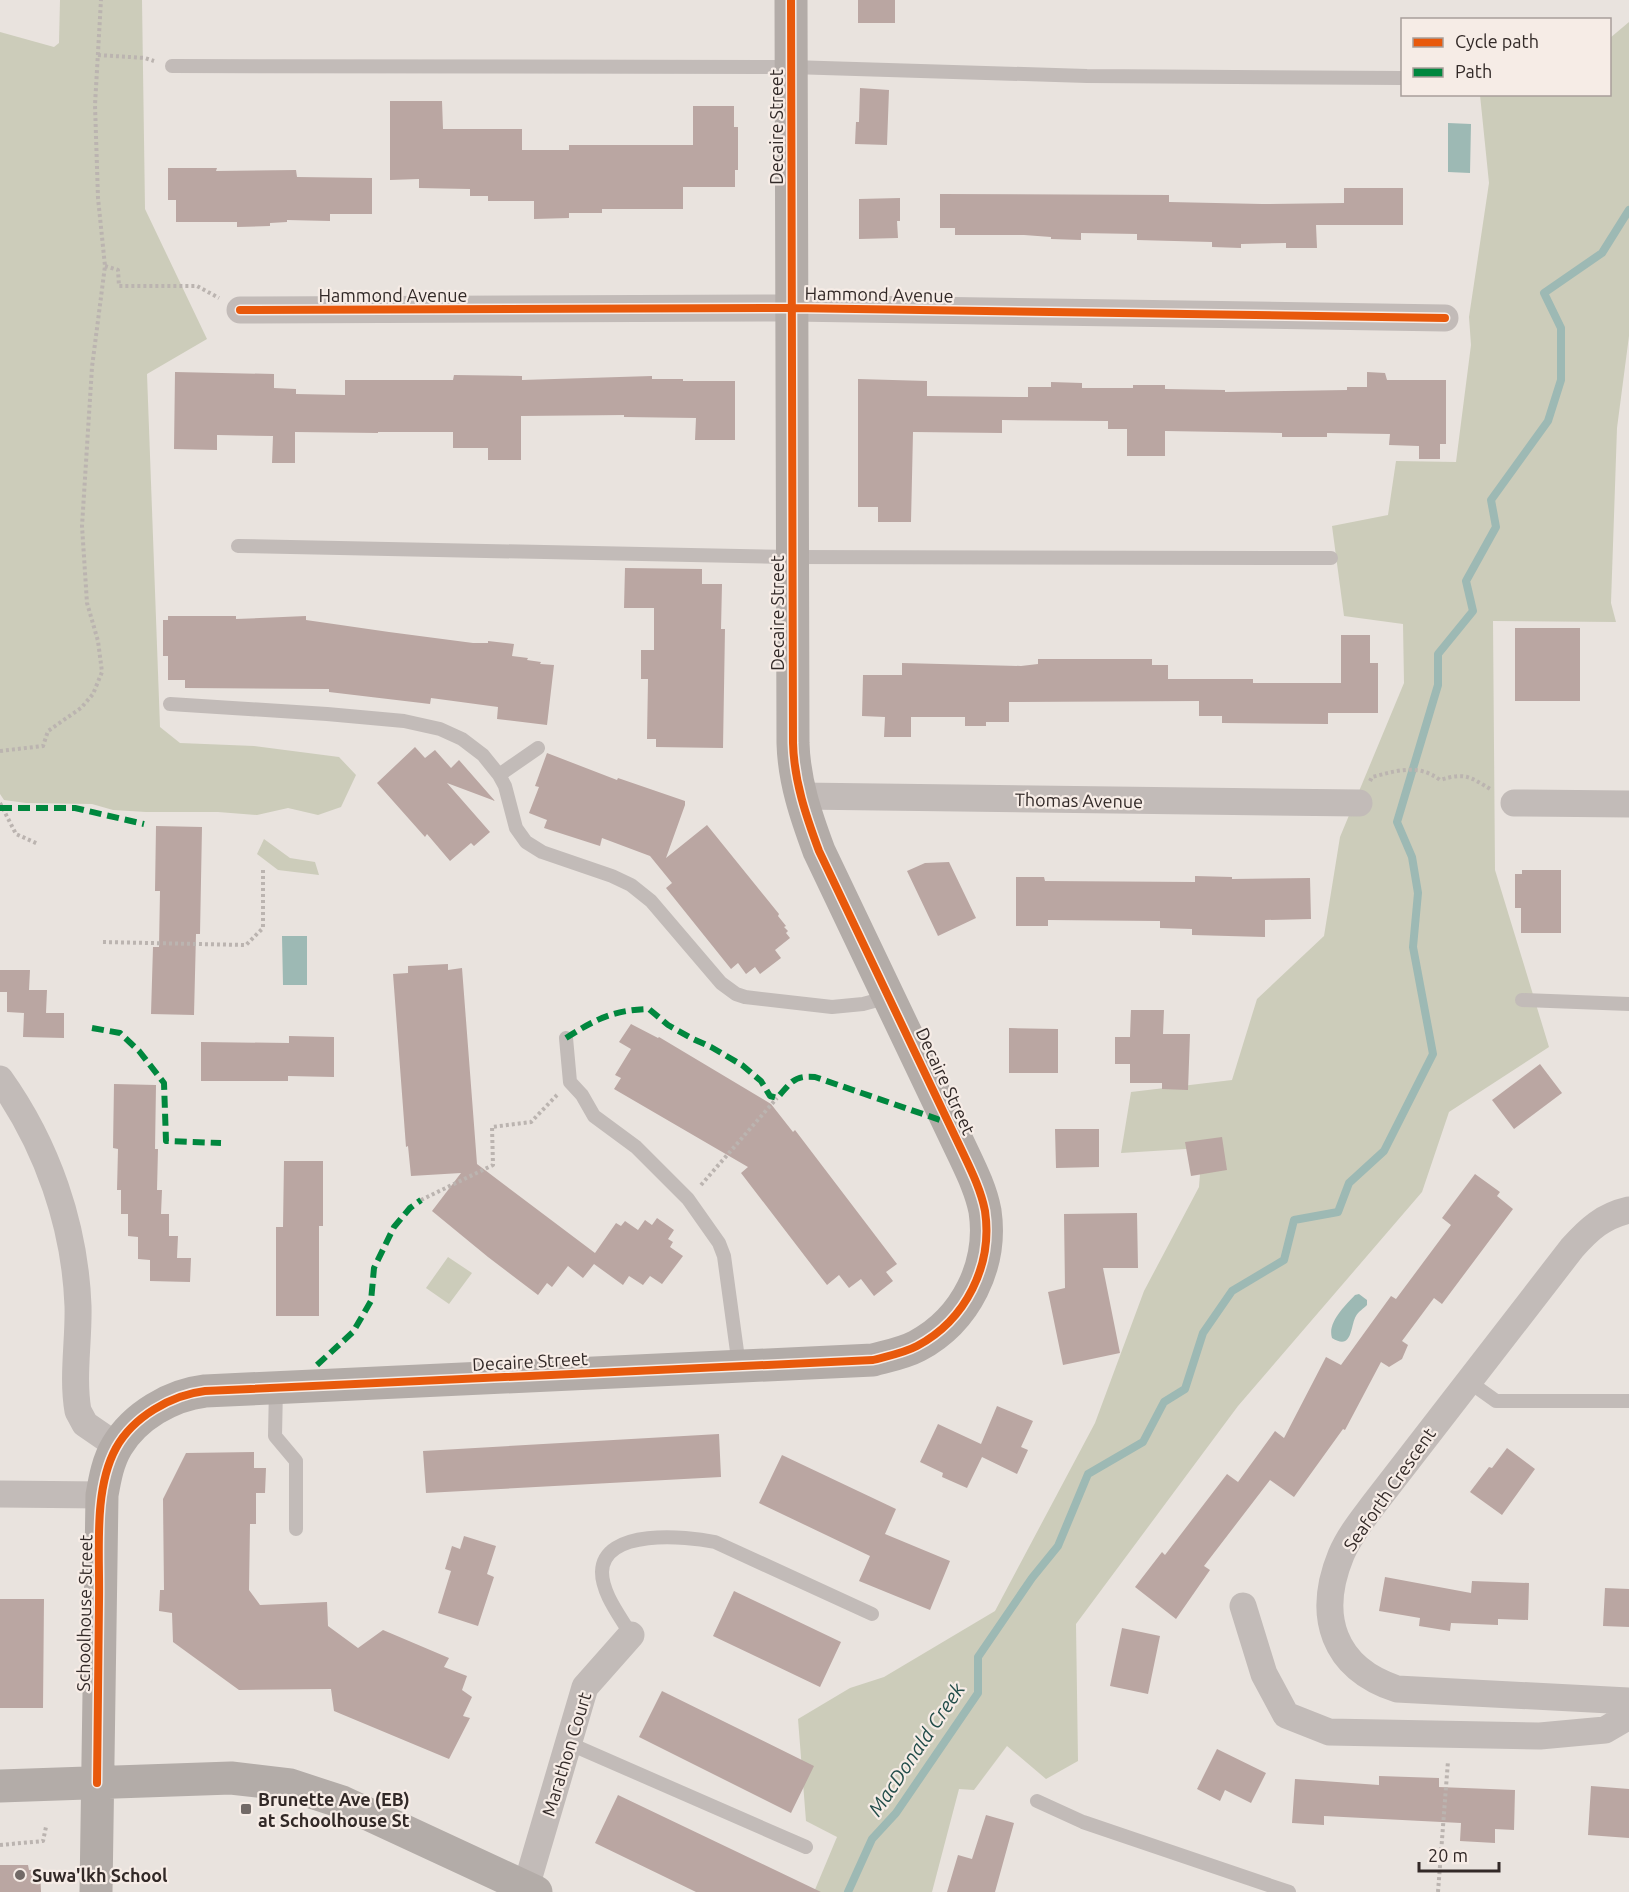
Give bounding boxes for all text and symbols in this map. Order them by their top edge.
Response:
legend [1401,18,1611,96]
text: Cycle path [1455,31,1539,51]
text: Path [1455,61,1492,81]
street label: Decaire Street [766,69,786,185]
street label: Hammond Avenue [804,283,954,305]
street label: Hammond Avenue [319,285,467,305]
street label: Decaire Street [767,555,787,671]
street label: Thomas Avenue [1015,789,1143,811]
street label: Decaire Street [912,1024,980,1138]
street label: Decaire Street [472,1348,588,1374]
street label: Seaforth Crescent [1339,1424,1439,1554]
street label: Schoolhouse Street [73,1534,95,1692]
water label: MacDonald Creek [863,1677,969,1820]
street label: Marathon Court [538,1689,594,1819]
place label: Brunette Ave (EB) at Schoolhouse St [258,1789,410,1830]
marker: Brunette Ave (EB) at Schoolhouse St [239,1802,253,1816]
scale bar [1419,1835,1498,1873]
text: 20 m [1428,1845,1468,1865]
place label: Suwa'lkh School [32,1865,168,1885]
marker: Suwa'lkh School [13,1868,27,1882]

